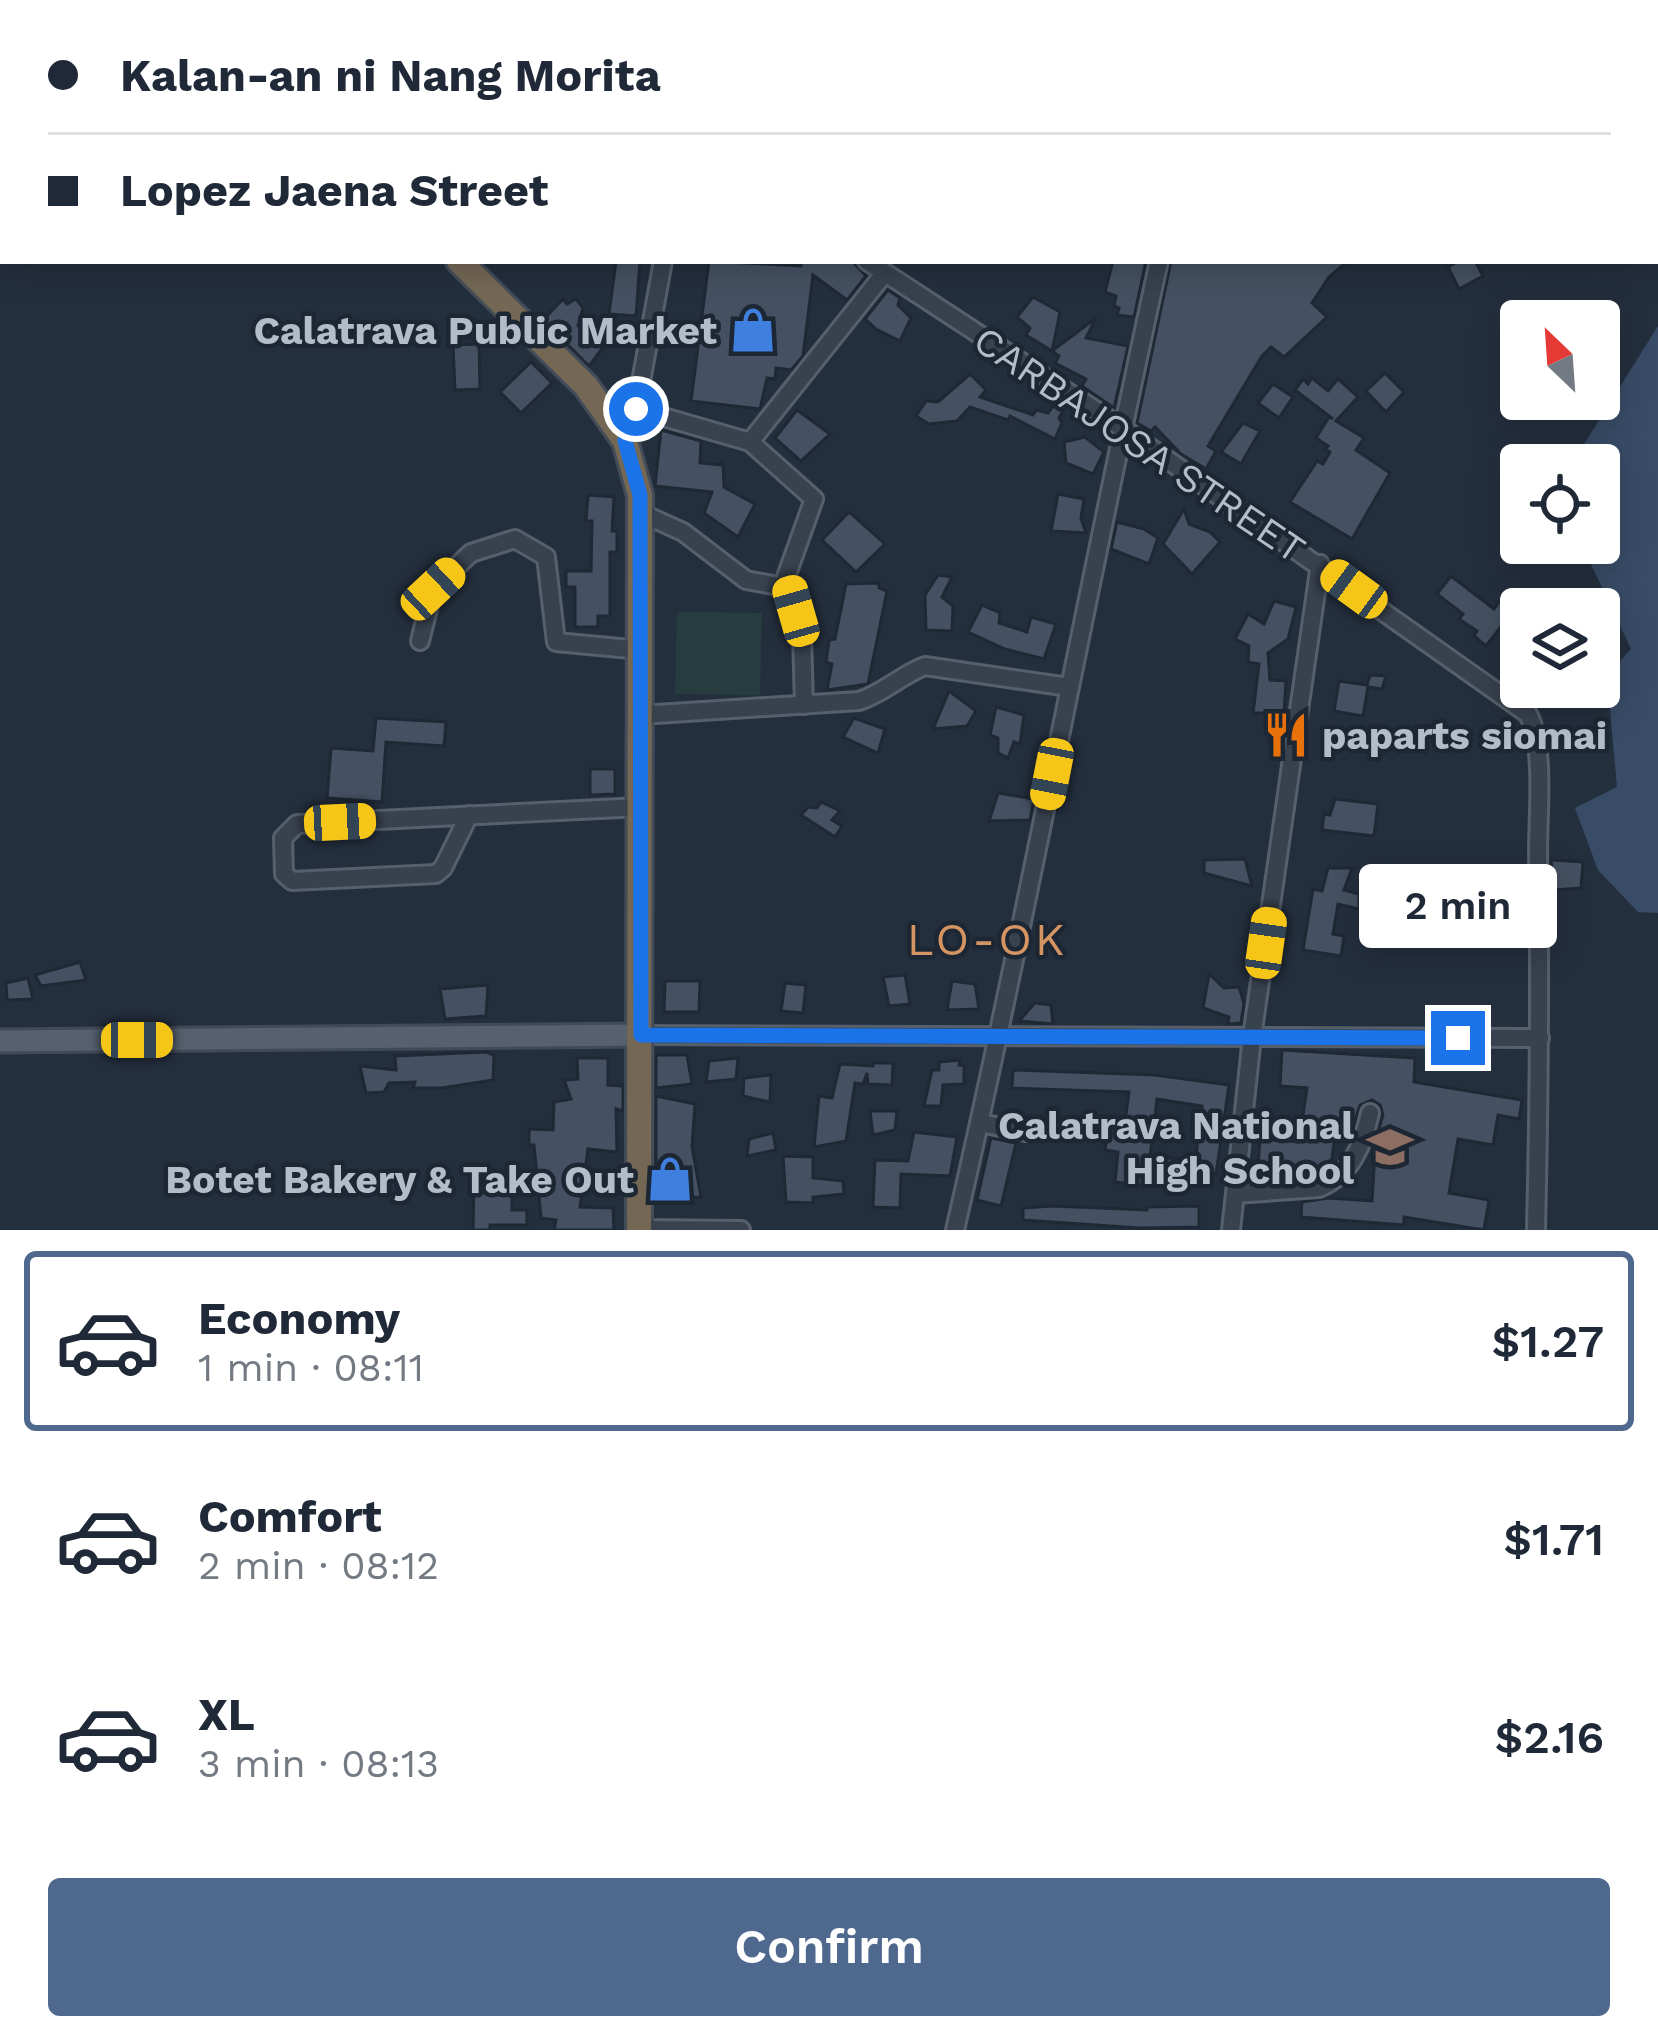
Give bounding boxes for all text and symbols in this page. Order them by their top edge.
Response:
text: Kalan-an ni Nang Morita [120,49,661,102]
text: Lopez Jaena Street [120,164,549,217]
north arrow [1500,300,1620,420]
map controls [1500,300,1620,708]
shop icon: Calatrava Public Market [728,305,778,355]
place label: Calatrava Public Market [253,308,717,353]
street label: CARBAJOSA STREET [966,317,1314,572]
route start [609,382,663,436]
button: locate [1500,444,1620,564]
car [394,551,472,627]
car [1314,553,1394,625]
car [769,571,823,651]
button: layers [1500,588,1620,708]
restaurant icon: paparts siomai [1261,710,1311,760]
place label: paparts siomai [1322,713,1607,758]
car [1027,735,1077,813]
car [303,802,377,842]
callout: 2 min [1359,864,1557,948]
text: 2 min [1405,883,1511,928]
car [1243,905,1289,981]
district label: LO-OK [907,913,1067,966]
route end [1431,1011,1485,1065]
car [101,1022,173,1058]
place label: Calatrava National High School [998,1103,1354,1193]
school or university icon: Calatrava National High School [1365,1122,1415,1172]
shop icon: Botet Bakery & Take Out [645,1154,695,1204]
place label: Botet Bakery & Take Out [165,1157,634,1202]
icon: car [54,1287,162,1395]
text: Economy [198,1292,400,1345]
text: $1.27 [1492,1315,1604,1368]
text: 1 min · 08:11 [198,1345,424,1390]
icon: car [54,1485,162,1593]
text: Comfort [198,1490,382,1543]
text: $1.71 [1503,1513,1604,1566]
text: 2 min · 08:12 [198,1543,439,1588]
icon: car [54,1683,162,1791]
text: XL [198,1688,255,1741]
text: $2.16 [1495,1711,1604,1764]
text: 3 min · 08:13 [198,1741,439,1786]
button: Confirm [48,1878,1610,2016]

